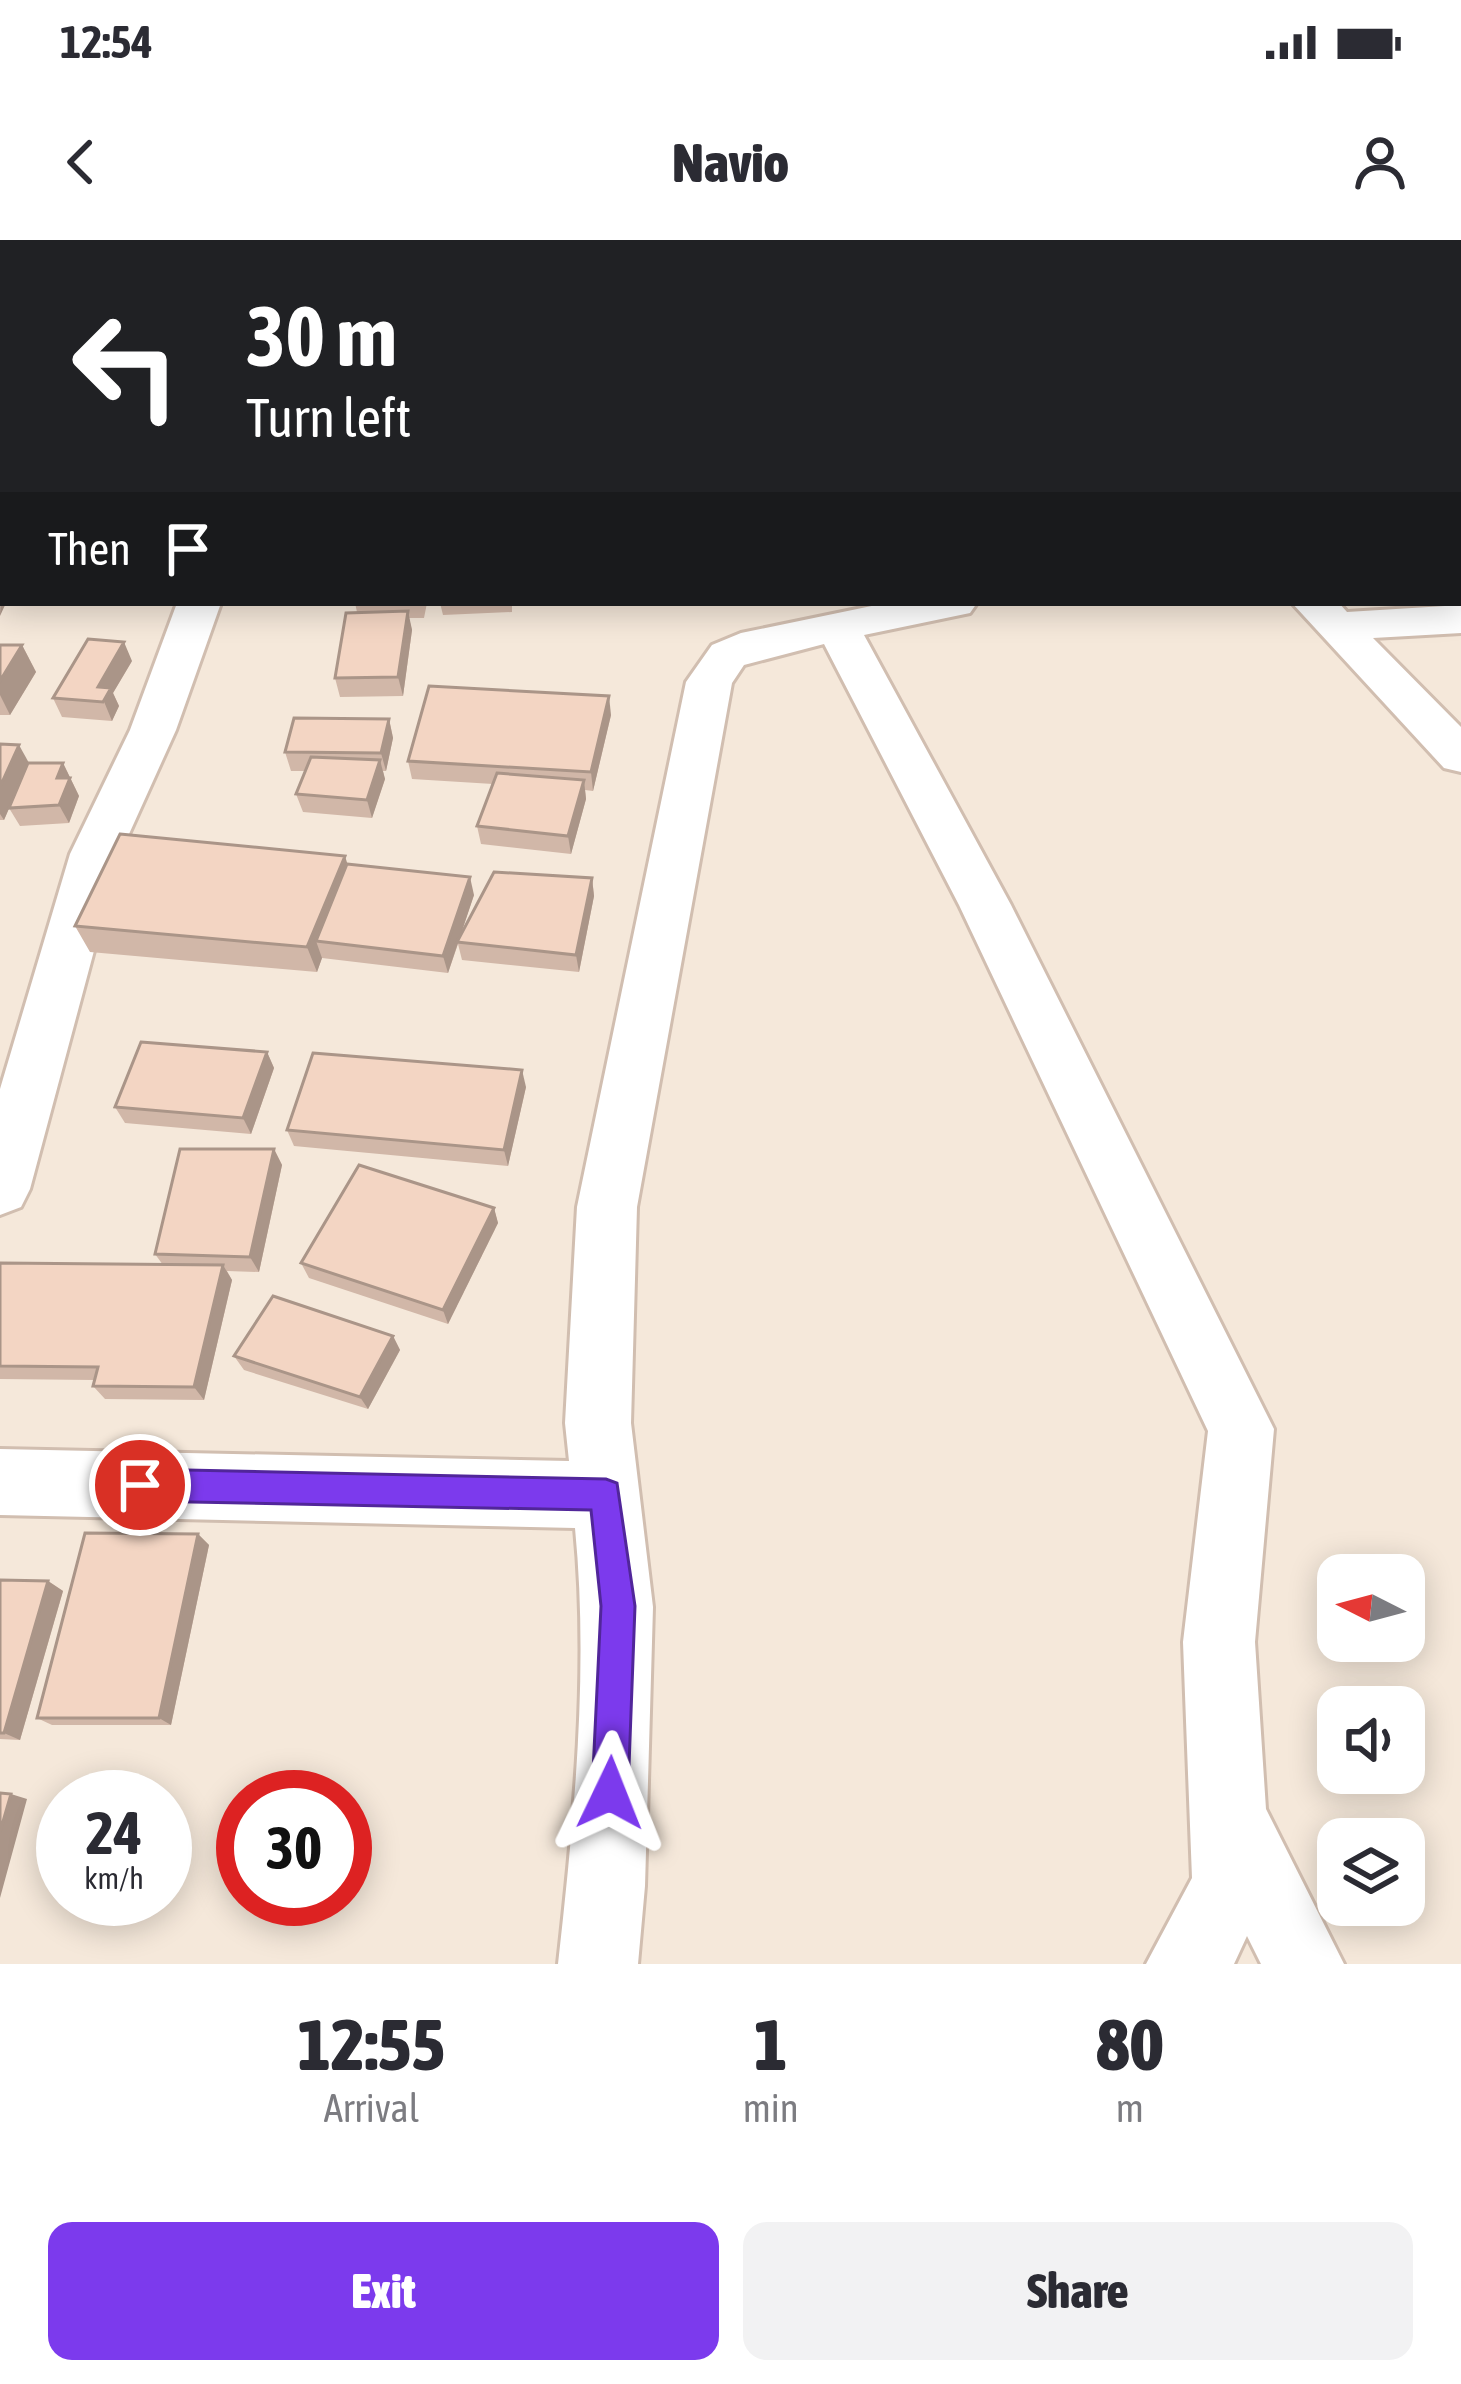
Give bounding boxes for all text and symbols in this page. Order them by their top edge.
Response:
text: 12:54 [60,16,153,68]
icon: back [48,129,114,195]
icon: person [1347,129,1413,195]
text: Navio [672,132,789,193]
icon: left [48,288,204,444]
text: 30 m [246,288,397,384]
text: Turn left [246,387,411,448]
icon: arrive [155,516,221,582]
text: Then [48,523,131,575]
pin [89,1434,191,1536]
icon: arrive [107,1452,173,1518]
north arrow [1317,1554,1425,1662]
map controls [1317,1554,1425,1926]
button: sound [1317,1686,1425,1794]
position arrow [547,1730,673,1856]
speed limit sign: 30 [216,1770,372,1926]
text: 24 [86,1798,142,1867]
button: layers [1317,1818,1425,1926]
text: km/h [84,1861,144,1895]
text: 12:55 [297,2003,445,2085]
text: 1 [754,2003,788,2085]
text: 80 [1096,2003,1164,2085]
text: Arrival [324,2086,419,2130]
text: min [743,2086,799,2130]
text: m [1116,2086,1144,2130]
button: Exit [48,2222,719,2360]
button: Share [743,2222,1413,2360]

